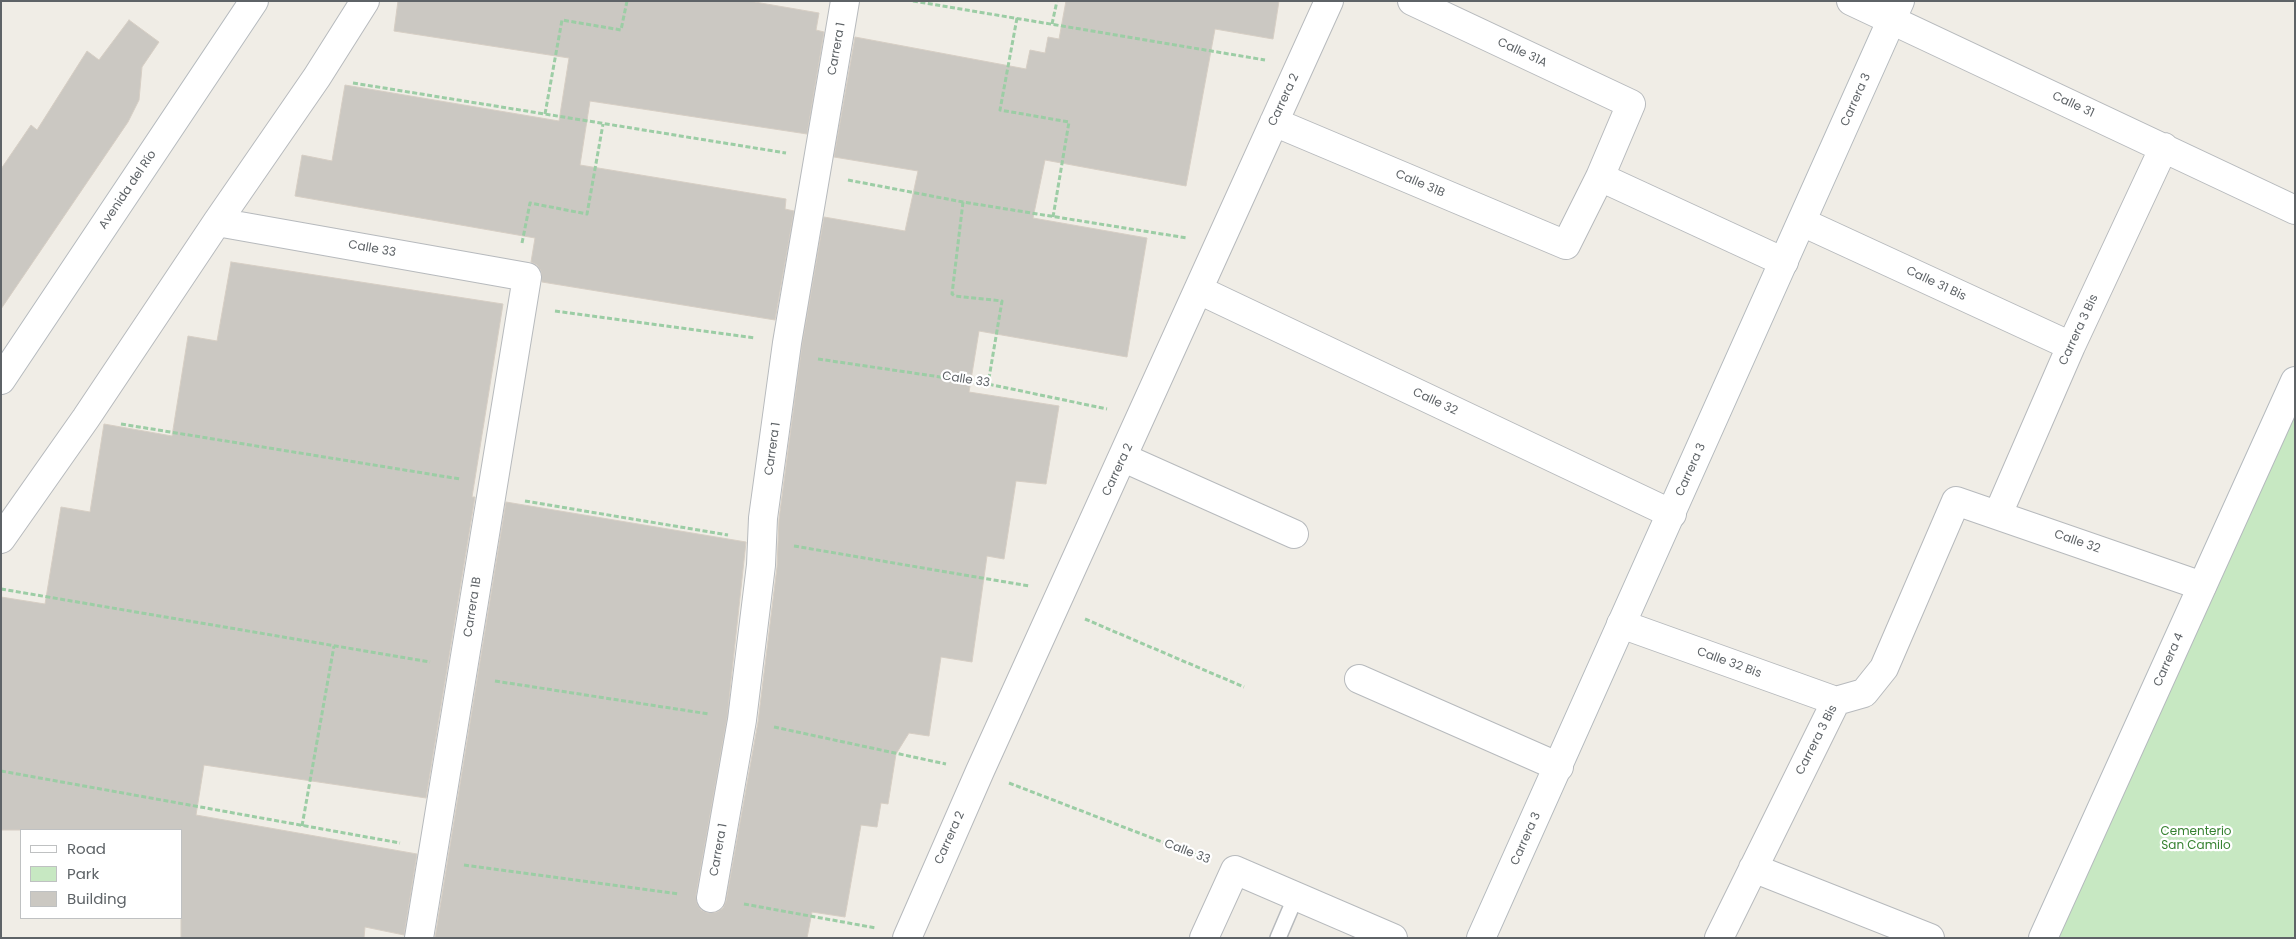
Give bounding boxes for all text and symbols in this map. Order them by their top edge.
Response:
street label: Carrera 1 [825,21,849,77]
street label: Calle 31A [1495,35,1549,71]
street label: Carrera 2 [1266,71,1302,129]
street label: Carrera 3 [1838,71,1874,129]
street label: Calle 31 [2050,89,2096,121]
street label: Avenida del Río [96,148,160,232]
street label: Calle 31B [1393,167,1447,201]
street label: Calle 33 [347,238,397,260]
street label: Calle 31 Bis [1904,264,1968,304]
street label: Carrera 3 Bis [2056,292,2102,368]
street label: Calle 33 [941,369,991,391]
street label: Calle 32 [1410,385,1460,419]
street label: Carrera 1 [762,422,784,476]
street label: Carrera 2 [1100,441,1136,499]
street label: Carrera 3 [1673,441,1709,499]
street label: Calle 32 [2052,527,2102,557]
street label: Carrera 1B [461,576,485,638]
street label: Carrera 4 [2151,631,2187,689]
street label: Calle 32 Bis [1695,645,1763,681]
street label: Carrera 3 Bis [1793,703,1841,777]
street label: Carrera 2 [932,809,968,867]
street label: Carrera 3 [1508,810,1544,868]
street label: Carrera 1 [707,822,731,878]
park label: Cementerio San Camilo [2160,825,2232,853]
legend [20,829,182,919]
street label: Calle 33 [1162,837,1212,867]
text: Road [67,838,106,859]
text: Park [67,863,99,884]
text: Building [67,888,127,909]

